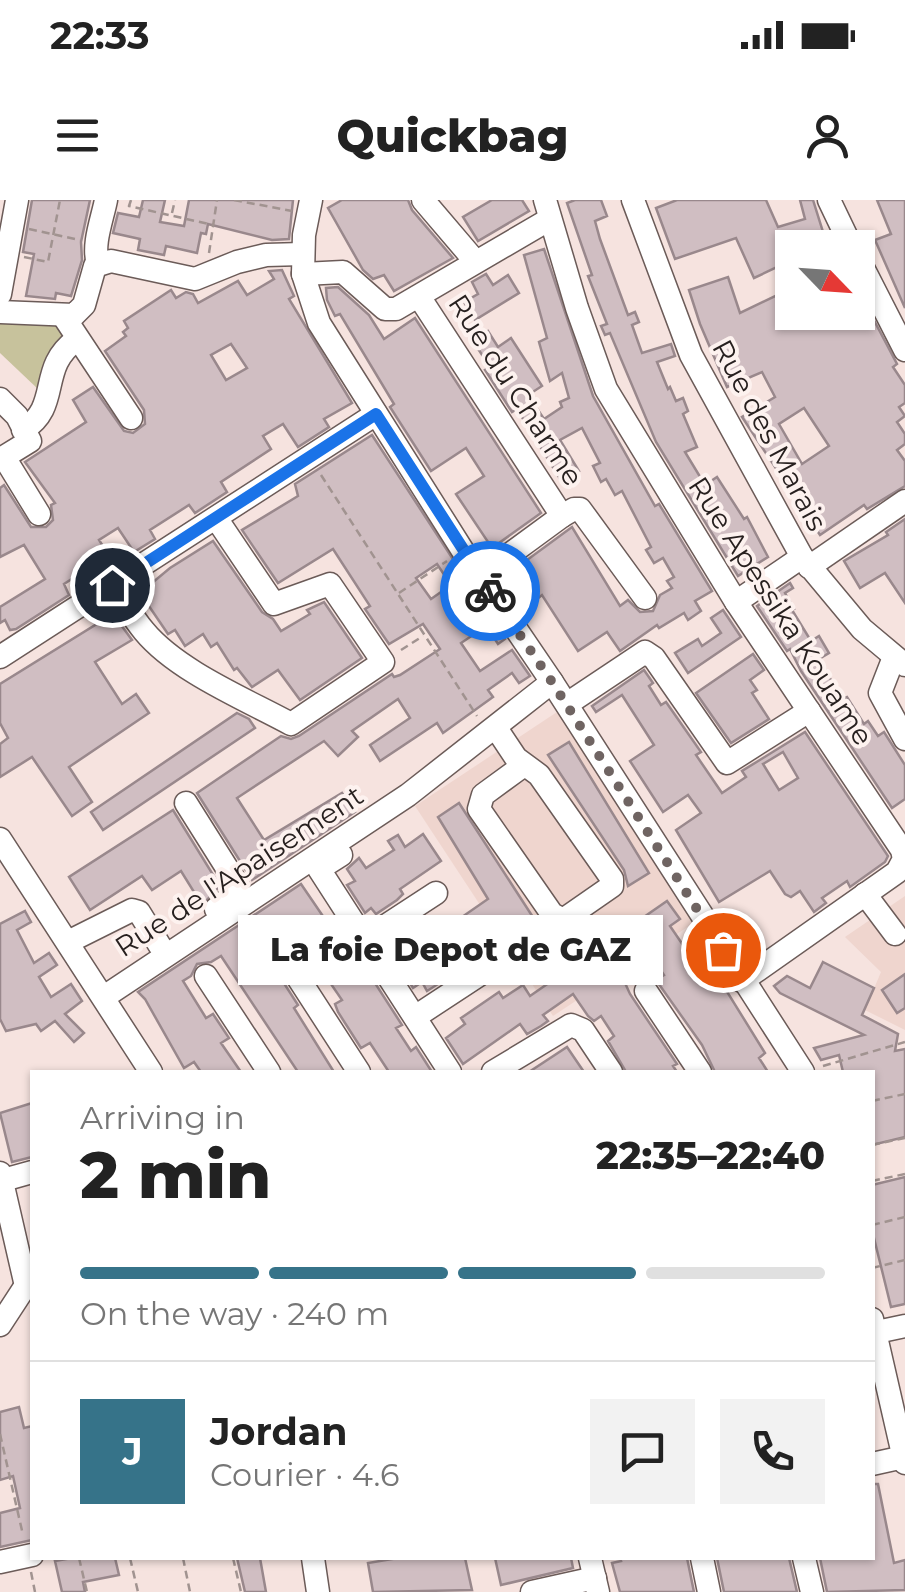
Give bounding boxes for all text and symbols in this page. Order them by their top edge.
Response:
text: 22:33 [50,12,150,59]
icon: menu [50,108,105,163]
text: Quickbag [337,108,568,163]
icon: person [800,108,855,163]
north arrow [775,230,875,330]
map controls [775,230,875,330]
street label: Rue du Charme [441,288,591,492]
street label: Rue des Marais [705,334,835,536]
street label: Rue Apessika Kouame [681,470,881,752]
courier [440,541,540,641]
pin [70,543,155,628]
icon: home [85,558,140,613]
icon: bike [463,564,518,619]
street label: Rue de l'Apaisement [109,778,369,964]
pin [681,908,766,993]
callout: La foie Depot de GAZ [238,915,663,985]
icon: bag [696,923,751,978]
text: La foie Depot de GAZ [270,930,631,969]
text: Arriving in [80,1098,245,1137]
text: 22:35–22:40 [596,1132,825,1179]
text: 2 min [80,1135,271,1214]
text: On the way · 240 m [80,1294,389,1333]
button: chat [590,1399,695,1504]
button: phone [720,1399,825,1504]
text: Jordan [210,1408,348,1455]
text: J [122,1428,143,1475]
text: Courier · 4.6 [210,1455,399,1494]

